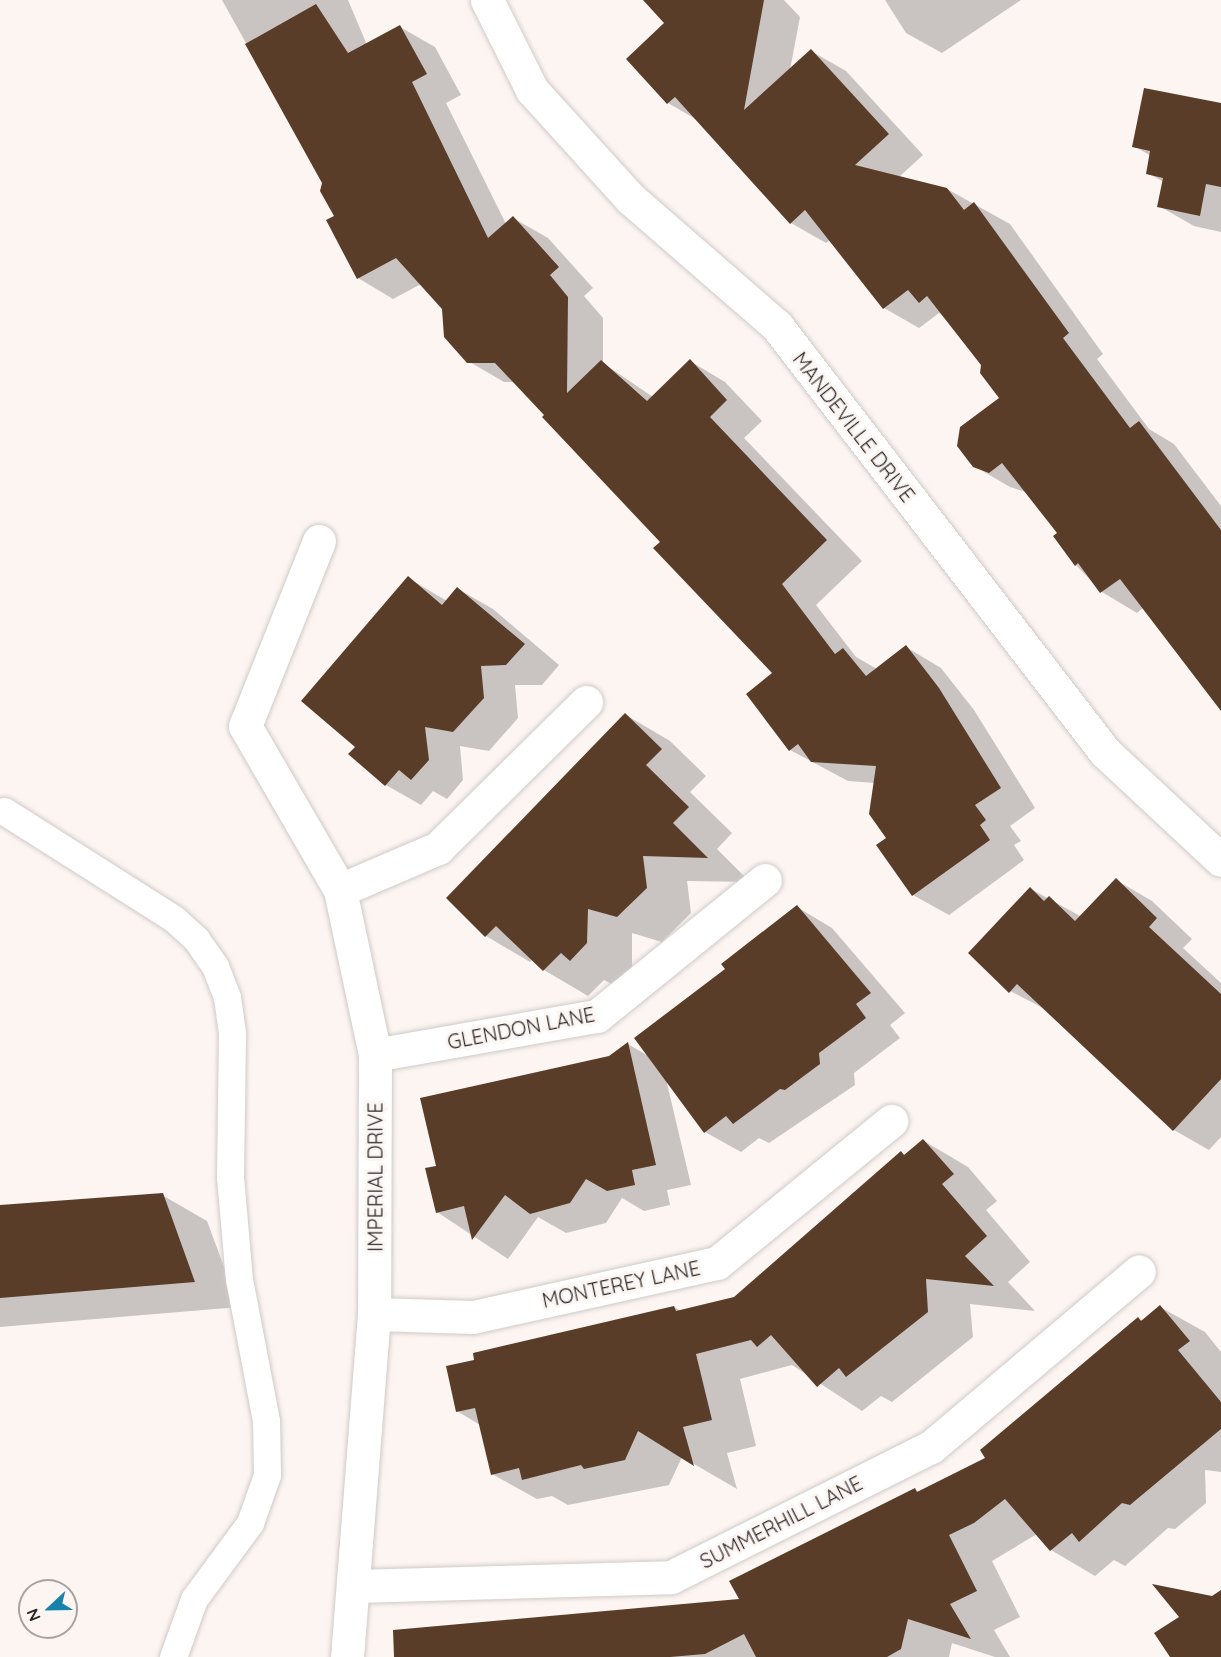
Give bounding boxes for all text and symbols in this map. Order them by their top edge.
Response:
street label: MANDEVILLE DRIVE [788,347,920,507]
street label: GLENDON LANE [445,1002,597,1054]
street label: IMPERIAL DRIVE [363,1102,387,1252]
street label: MONTEREY LANE [540,1256,702,1312]
street label: SUMMERHILL LANE [696,1471,866,1573]
north arrow [18,1579,78,1639]
text: N [22,1606,45,1624]

